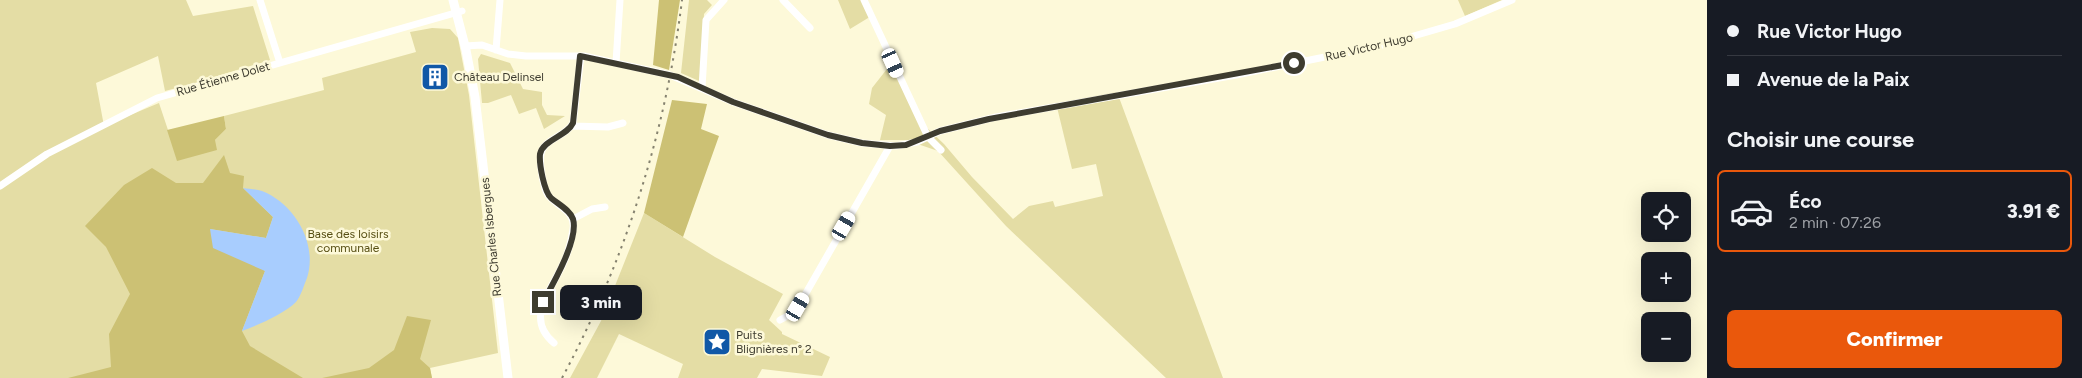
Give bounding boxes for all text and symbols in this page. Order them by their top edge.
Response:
text: Rue Victor Hugo [1757,20,1902,43]
street label: Rue Victor Hugo [1324,30,1414,64]
car [880,46,905,80]
route start [1283,52,1305,74]
street label: Rue Étienne Dolet [175,59,272,99]
building icon: Château Delinsel [420,62,450,92]
text: Avenue de la Paix [1757,68,1909,91]
place label: Château Delinsel [454,70,544,84]
text: Choisir une course [1727,126,1914,153]
street label: Rue Charles Isbergues [478,177,504,297]
icon: car [1729,189,1774,234]
text: Éco [1789,190,1822,213]
map controls [1641,192,1691,362]
button: locate [1641,192,1691,242]
text: 3.91 € [2007,200,2060,223]
car [830,209,857,243]
text: 2 min · 07:26 [1789,213,1881,232]
park label: Base des loisirs communale [307,227,389,255]
button: + [1641,252,1691,302]
callout: 3 min [560,284,643,320]
car [784,290,811,324]
route end [532,291,554,313]
text: 3 min [581,293,621,312]
button: Confirmer [1727,310,2062,368]
button: − [1641,312,1691,362]
place icon: Puits Blignières n° 2 [702,327,732,357]
place label: Puits Blignières n° 2 [736,328,812,356]

